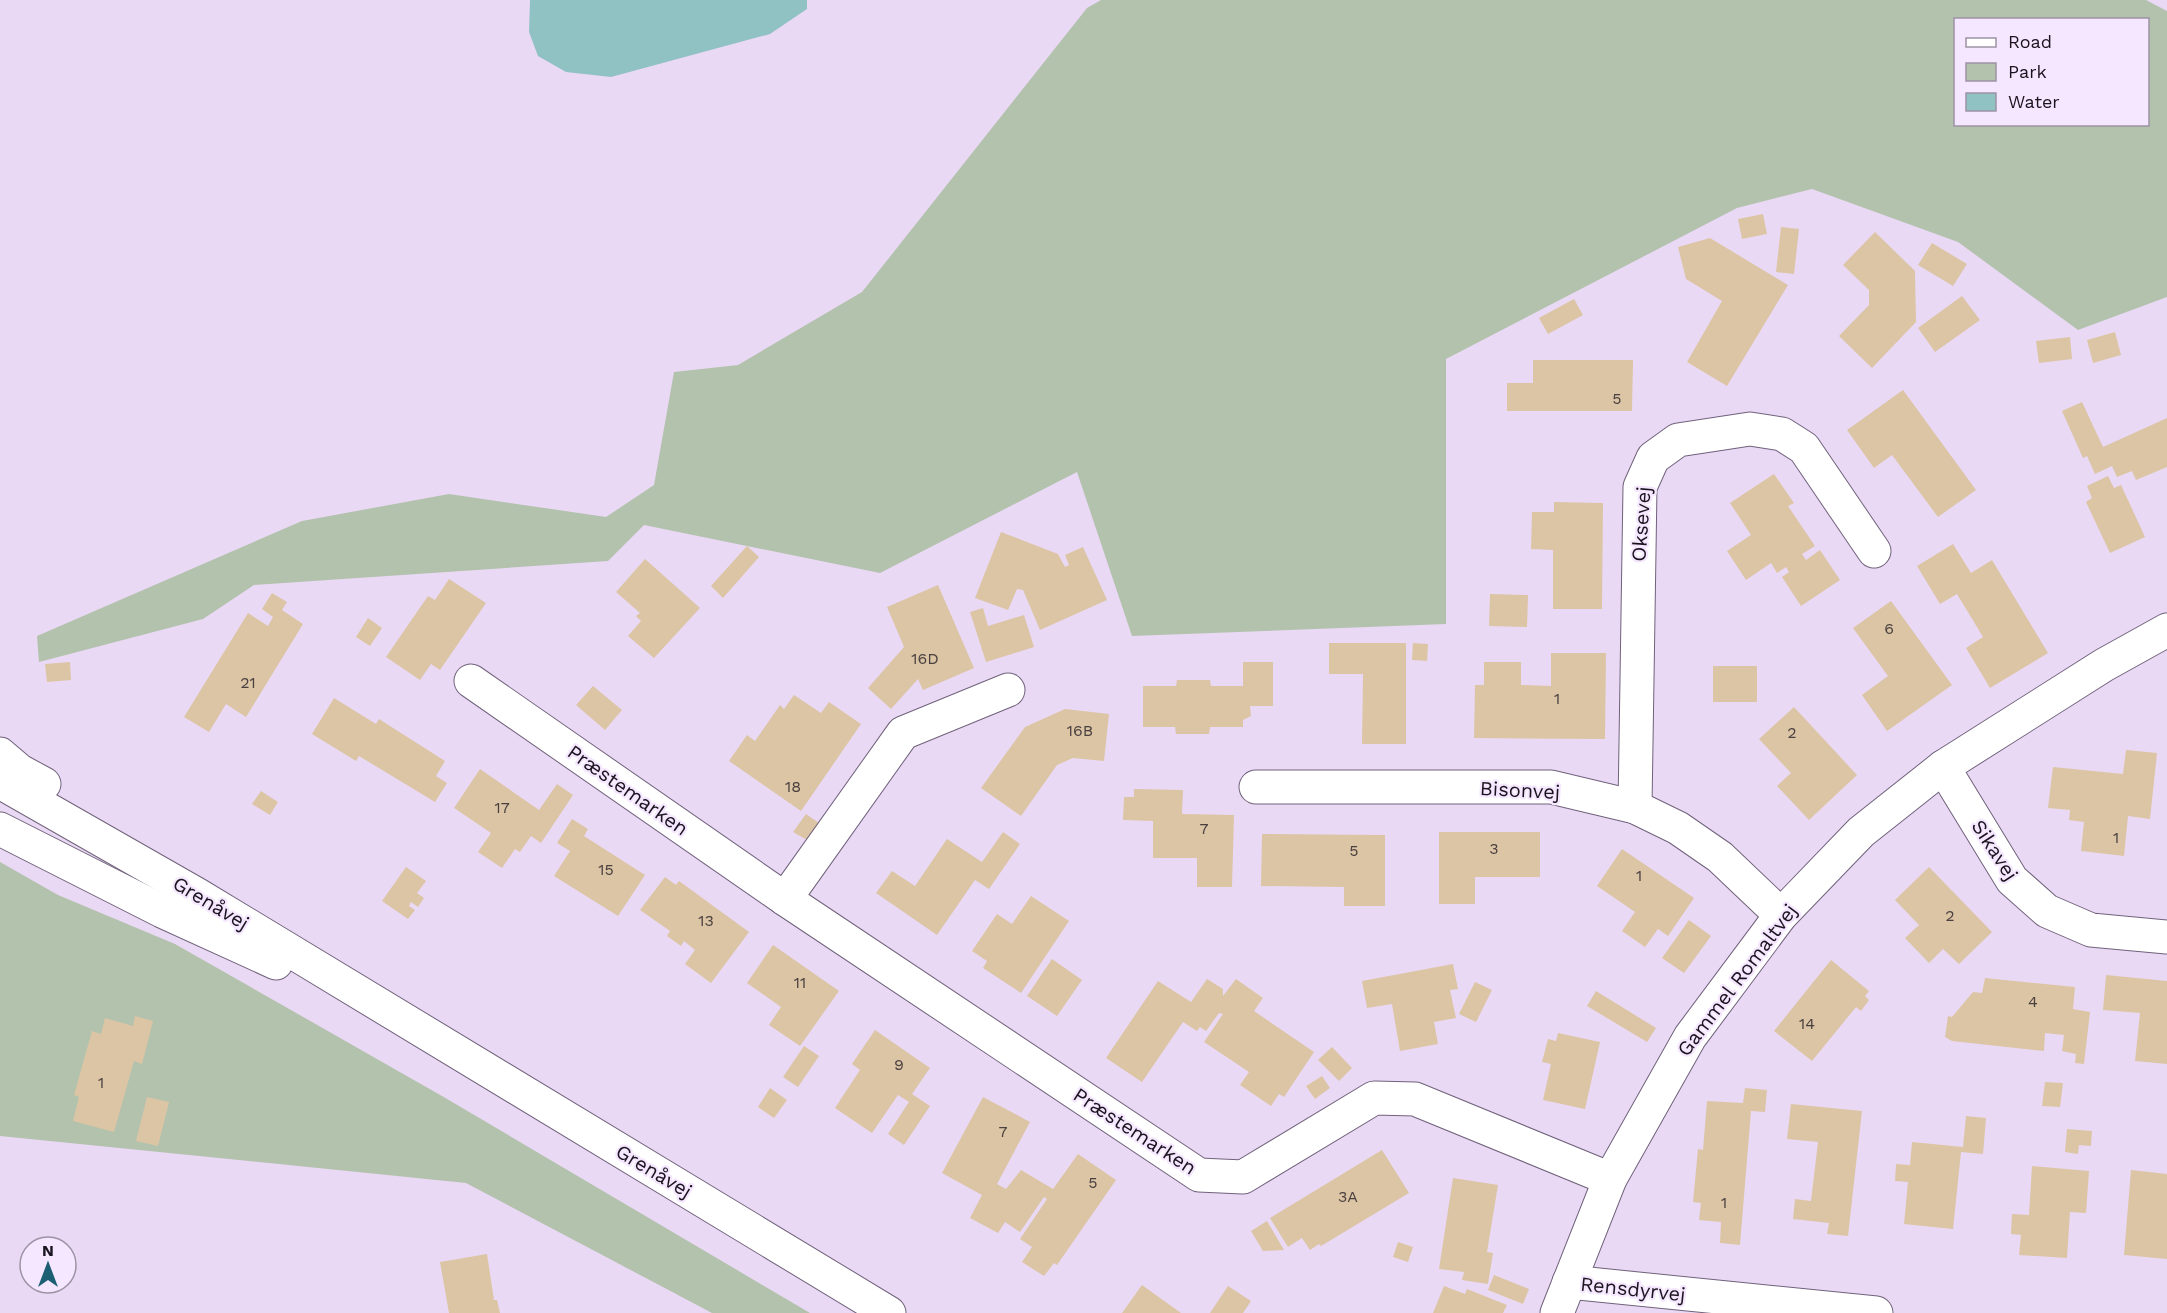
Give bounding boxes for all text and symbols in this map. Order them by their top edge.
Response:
legend [1954,18,2149,126]
text: Road [2008,31,2052,52]
text: Park [2008,61,2047,82]
text: Water [2008,91,2060,112]
house number: 5 [1612,389,1622,408]
street label: Oksevej [1626,486,1656,562]
house number: 6 [1884,619,1894,638]
house number: 16D [911,649,939,668]
house number: 21 [240,673,256,692]
house number: 1 [1554,689,1560,708]
house number: 16B [1067,721,1093,740]
house number: 2 [1787,723,1797,742]
street label: Præstemarken [563,739,693,841]
street label: Bisonvej [1479,776,1561,804]
house number: 18 [785,777,801,796]
house number: 17 [494,798,510,817]
street label: Sikavej [1967,815,2023,885]
house number: 7 [1200,819,1209,838]
house number: 1 [2113,828,2119,847]
house number: 3 [1489,839,1499,858]
house number: 5 [1349,841,1359,860]
house number: 15 [598,860,614,879]
house number: 1 [1636,866,1642,885]
street label: Grenåvej [169,871,253,935]
street label: Gammel Romaltvej [1672,899,1802,1061]
house number: 2 [1945,906,1955,925]
house number: 13 [698,911,714,930]
house number: 11 [794,973,806,992]
house number: 4 [2028,992,2038,1011]
house number: 14 [1799,1014,1815,1033]
house number: 9 [894,1055,904,1074]
house number: 1 [98,1073,104,1092]
street label: Præstemarken [1069,1082,1201,1180]
house number: 7 [999,1122,1008,1141]
street label: Grenåvej [612,1139,696,1203]
house number: 5 [1088,1173,1098,1192]
house number: 3A [1338,1187,1358,1206]
house number: 1 [1721,1193,1727,1212]
north arrow [18,1235,78,1295]
text: N [42,1241,54,1260]
street label: Rensdyrvej [1579,1272,1687,1306]

